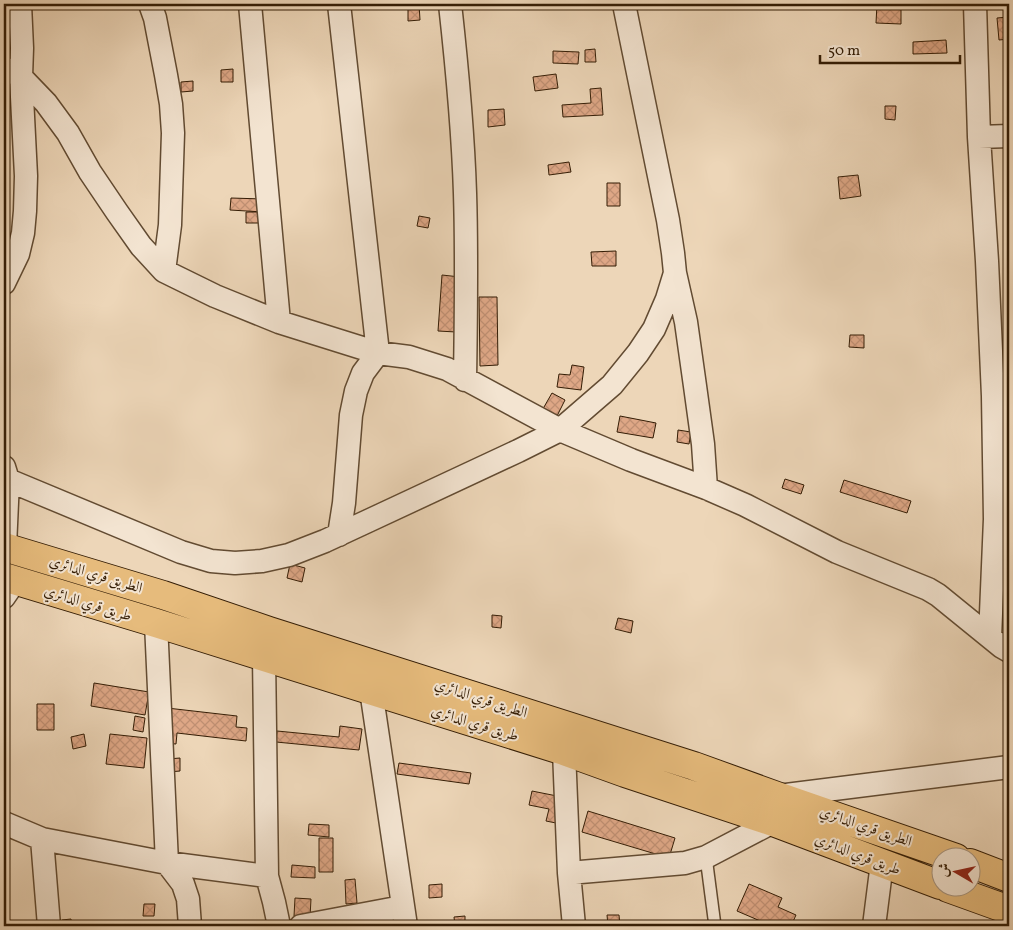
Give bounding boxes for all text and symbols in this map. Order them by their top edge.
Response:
scale bar [820,32,960,64]
text: 50 m [828,41,860,62]
street label: الطريق قري الدائري [46,551,145,600]
street label: طريق قري الدائري [41,581,134,628]
street label: الطريق قري الدائري [431,675,530,724]
street label: طريق قري الدائري [428,701,521,748]
street label: الطريق قري الدائري [817,802,914,853]
street label: طريق قري الدائري [811,829,904,881]
north arrow [930,848,980,898]
text: ش [934,862,955,879]

